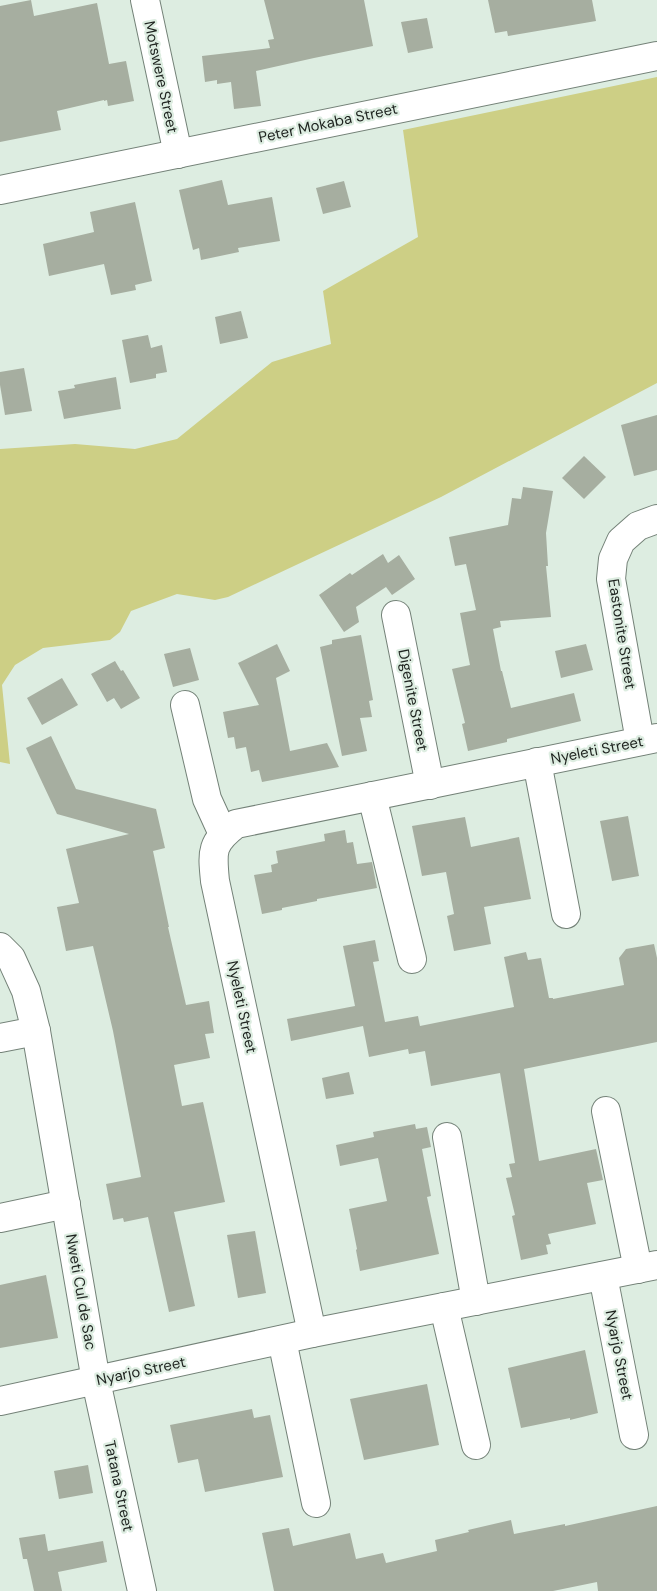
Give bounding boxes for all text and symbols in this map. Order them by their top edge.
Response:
street label: Motswere Street [139,19,183,135]
street label: Peter Mokaba Street [257,98,399,147]
street label: Eastonite Street [603,577,641,691]
street label: Digenite Street [393,647,433,753]
street label: Nyeleti Street [549,731,645,769]
street label: Nyeleti Street [222,959,262,1055]
street label: Nweti Cul de Sac [61,1232,101,1352]
street label: Nyarjo Street [601,1308,638,1402]
street label: Nyarjo Street [94,1352,188,1390]
street label: Tatana Street [100,1439,138,1533]

